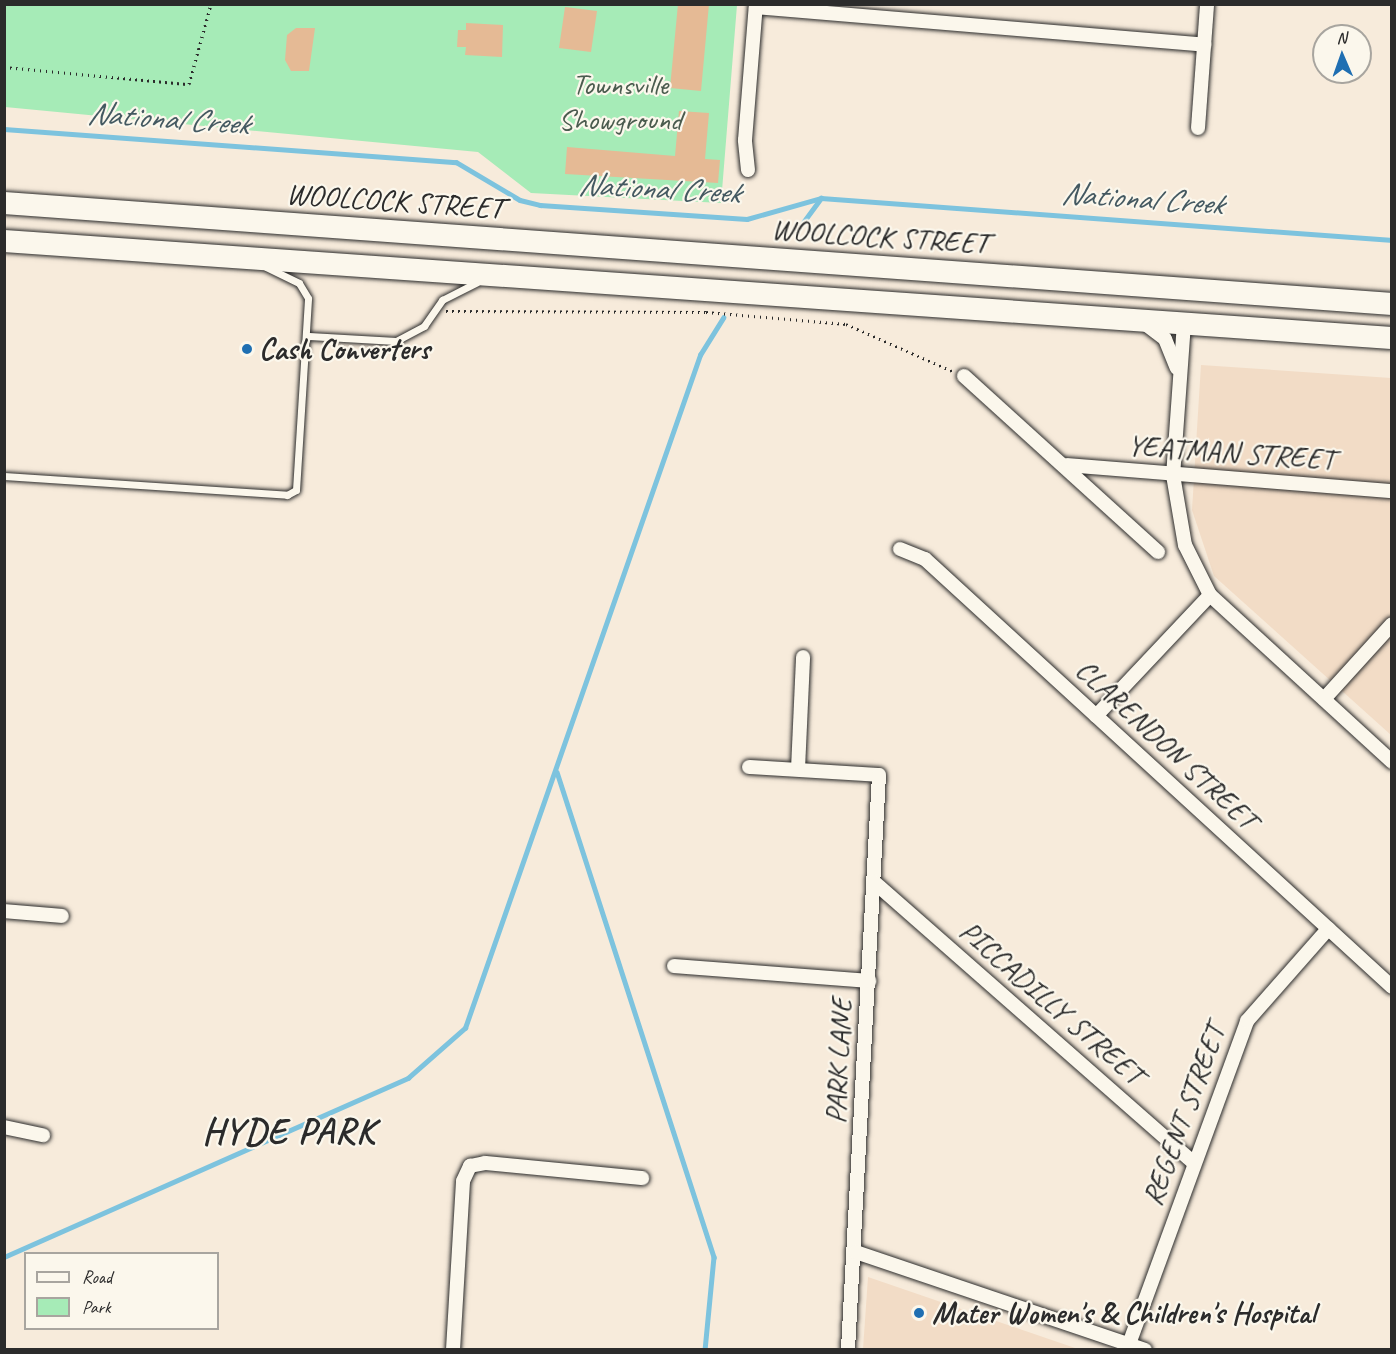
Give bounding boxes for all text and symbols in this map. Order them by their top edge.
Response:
north arrow [1312,24,1372,84]
text: N [1336,28,1347,48]
park label: Townsville Showground [558,66,682,136]
water label: National Creek [86,94,250,144]
water label: National Creek [577,166,741,212]
water label: National Creek [1060,174,1224,224]
street label: WOOLCOCK STREET [285,175,505,227]
street label: WOOLCOCK STREET [770,210,990,262]
place label: Cash Converters [259,331,429,367]
marker: Cash Converters [240,342,254,356]
street label: YEATMAN STREET [1127,427,1335,477]
street label: CLARENDON STREET [1069,651,1265,837]
street label: PICCADILLY STREET [953,913,1151,1091]
street label: PARK LANE [817,997,859,1125]
street label: REGENT STREET [1134,1020,1232,1210]
district label: HYDE PARK [204,1110,374,1154]
legend [24,1252,219,1330]
text: Road [82,1266,112,1288]
place label: Mater Women's & Children's Hospital [932,1295,1315,1331]
text: Park [82,1296,111,1318]
marker: Mater Women's & Children's Hospital [910,1304,928,1322]

